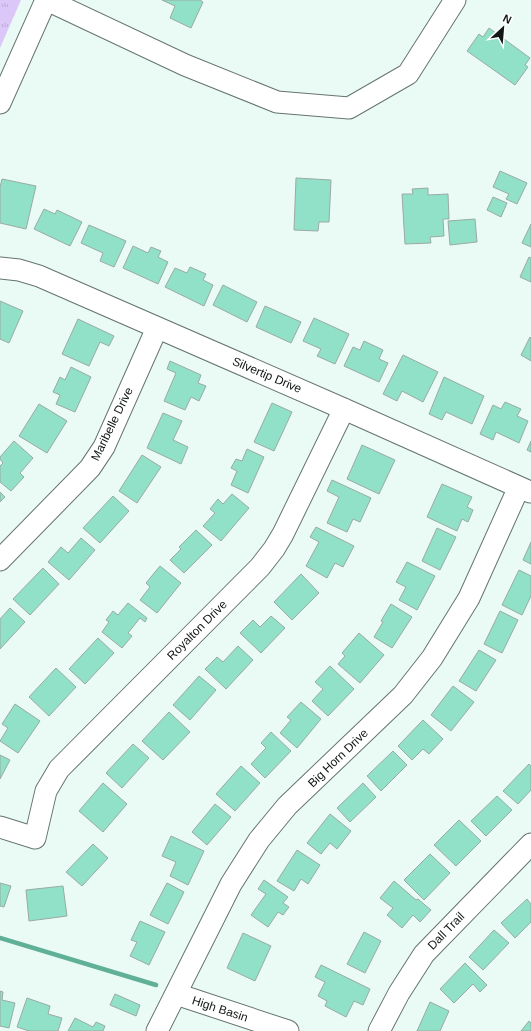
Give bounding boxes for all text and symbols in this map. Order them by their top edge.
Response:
north arrow [483,8,523,48]
text: N [501,12,514,26]
street label: Silvertip Drive [230,354,304,396]
street label: Maribelle Drive [88,385,136,463]
street label: Royalton Drive [164,597,230,663]
street label: Big Horn Drive [305,726,371,790]
street label: Dall Trail [425,909,467,953]
street label: High Basin [190,993,250,1025]

